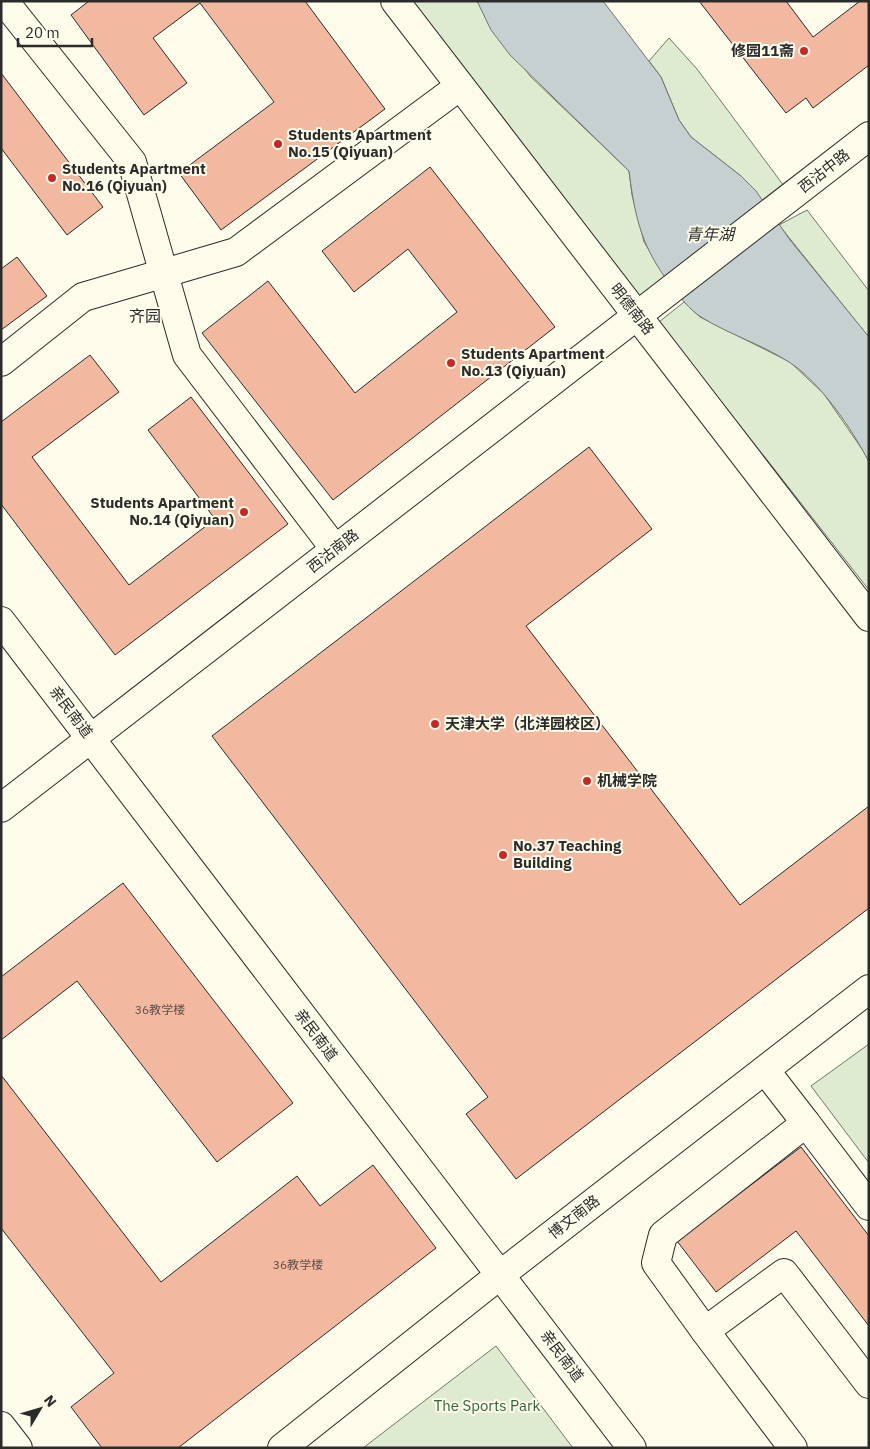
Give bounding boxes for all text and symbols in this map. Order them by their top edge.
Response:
scale bar [18,15,91,47]
text: 20 m [25,23,60,42]
place label: 修园11斋 [731,41,794,60]
marker: 修园11斋 [798,45,810,57]
place label: Students Apartment No.15 (Qiyuan) [288,125,432,161]
marker: Students Apartment No.15 (Qiyuan) [272,138,284,150]
street label: 西沽中路 [794,145,853,197]
place label: Students Apartment No.16 (Qiyuan) [62,159,206,195]
marker: Students Apartment No.16 (Qiyuan) [46,172,58,184]
water label: 青年湖 [686,224,737,244]
street label: 明德南路 [606,279,658,338]
district label: 齐园 [129,306,161,326]
place label: Students Apartment No.13 (Qiyuan) [461,344,605,380]
marker: Students Apartment No.13 (Qiyuan) [445,357,457,369]
place label: Students Apartment No.14 (Qiyuan) [90,493,234,529]
marker: Students Apartment No.14 (Qiyuan) [238,506,250,518]
street label: 西沽南路 [303,525,362,577]
street label: 亲民南道 [46,682,97,741]
place label: 天津大学（北洋园校区） [445,714,610,733]
marker: 天津大学（北洋园校区） [429,718,441,730]
place label: 机械学院 [597,771,657,790]
marker: 机械学院 [581,775,593,787]
place label: No.37 Teaching Building [513,836,622,872]
marker: No.37 Teaching Building [497,849,509,861]
house number: 36教学楼 [135,1002,185,1017]
street label: 亲民南道 [291,1005,342,1064]
street label: 博文南路 [544,1191,603,1243]
house number: 36教学楼 [273,1257,323,1272]
street label: 亲民南道 [537,1326,588,1385]
north arrow [15,1384,65,1434]
text: N [40,1391,60,1411]
park label: The Sports Park [434,1396,540,1415]

